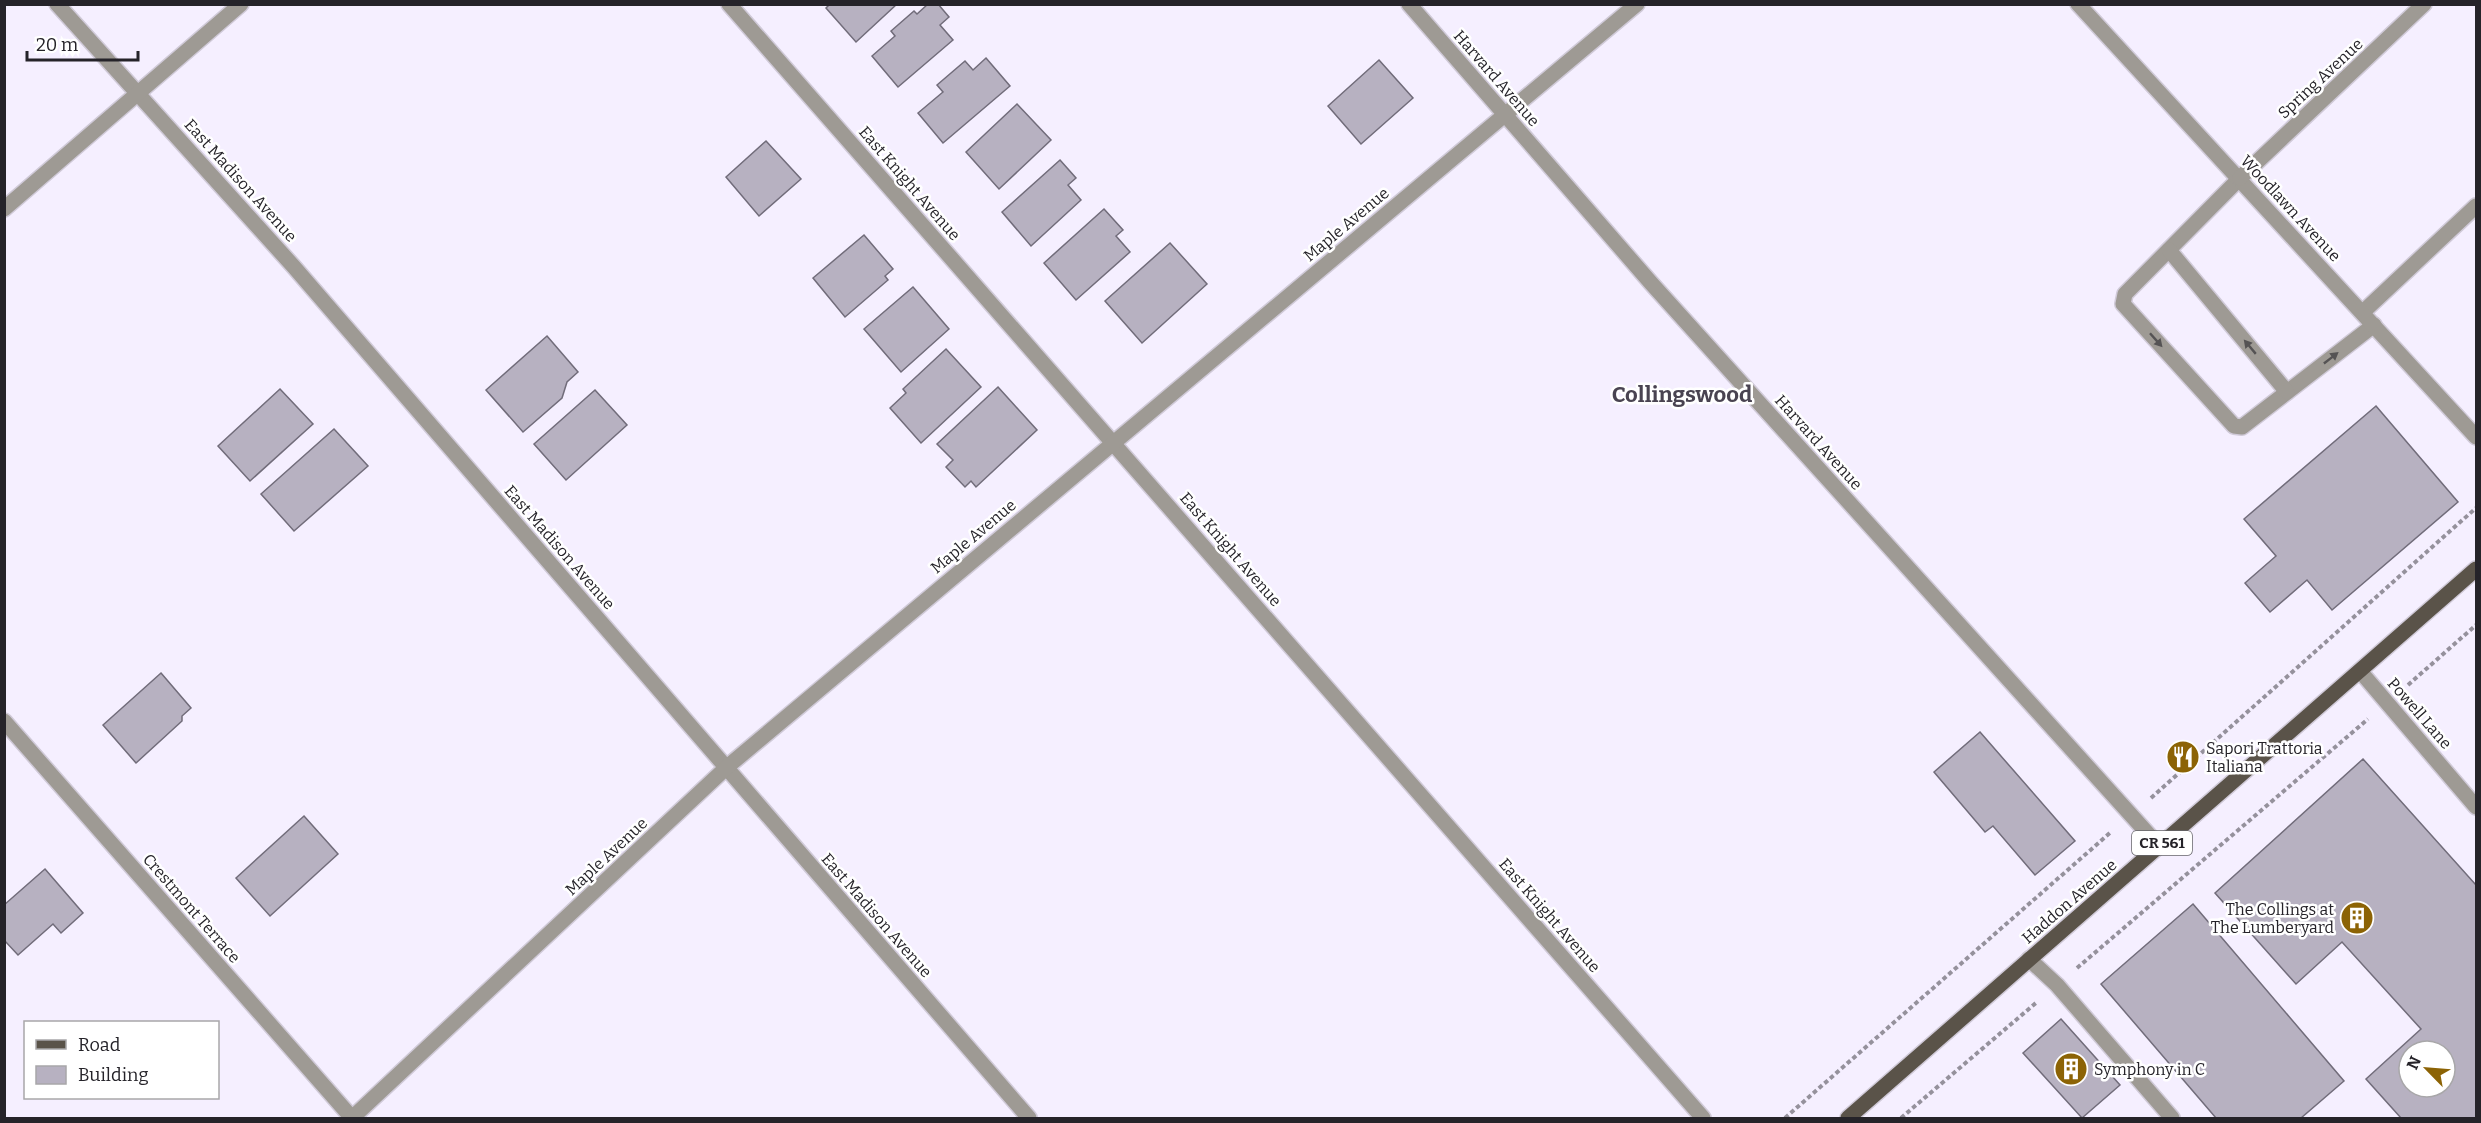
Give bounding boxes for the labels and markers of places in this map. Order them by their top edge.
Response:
restaurant icon: Sapori Trattoria Italiana [2165,739,2201,775]
place label: Sapori Trattoria Italiana [2206,739,2323,776]
place label: The Collings at The Lumberyard [2211,900,2335,937]
building icon: The Collings at The Lumberyard [2339,900,2375,936]
building icon: Symphony in C [2053,1051,2089,1087]
place label: Symphony in C [2094,1060,2205,1079]

